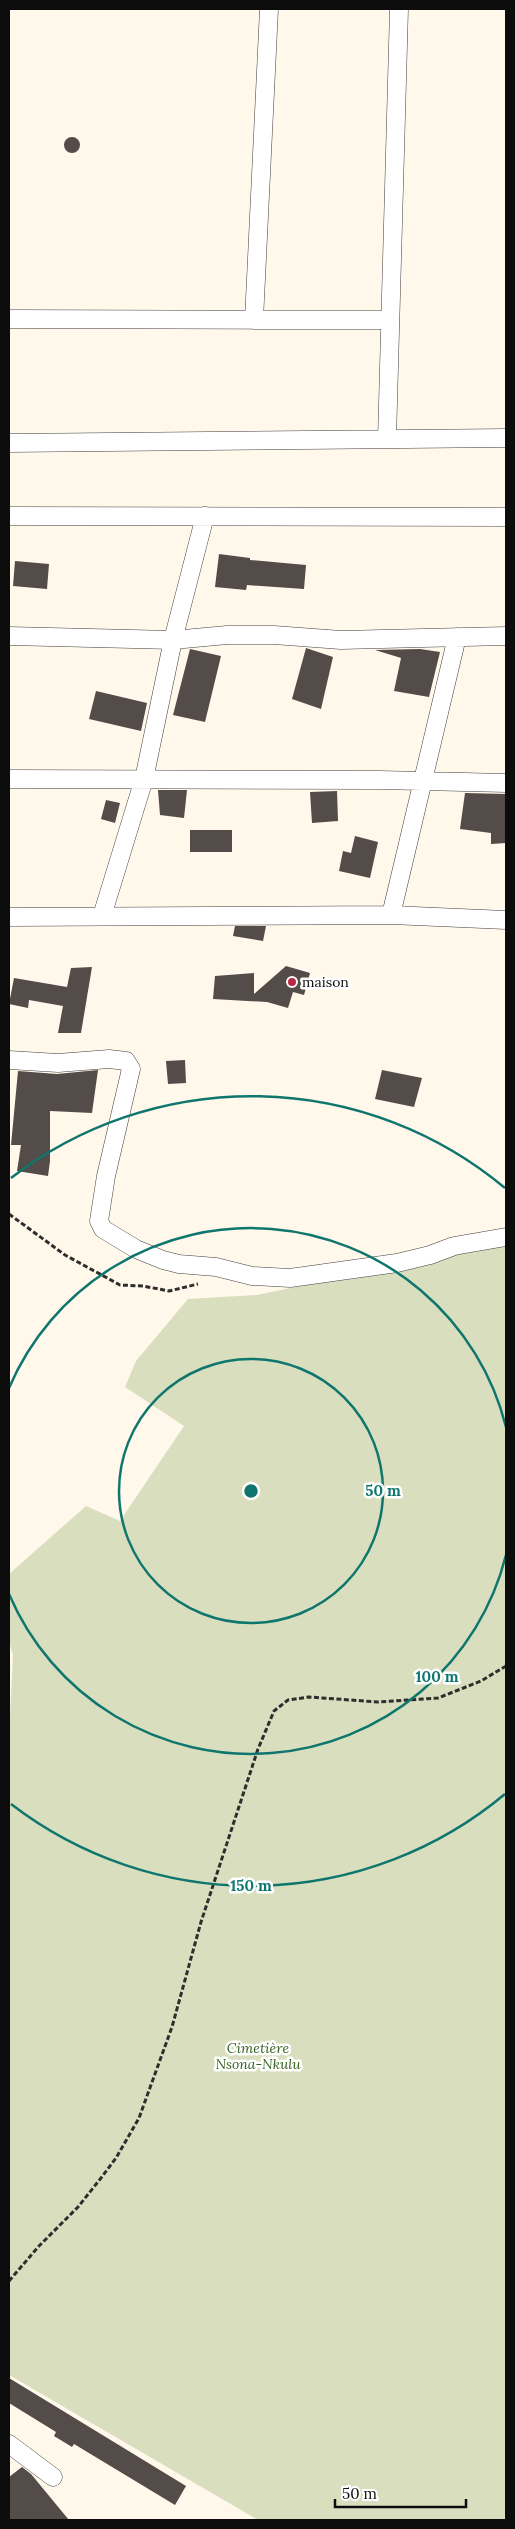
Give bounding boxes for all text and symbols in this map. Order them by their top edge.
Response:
place label: maison [302,973,349,991]
marker: maison [286,976,298,988]
text: 50 m [365,1481,401,1500]
centre of rings [242,1482,260,1500]
text: 100 m [416,1667,459,1686]
text: 150 m [230,1876,272,1895]
park label: Cimetière Nsona-Nkulu [215,2039,301,2073]
scale bar [335,2476,466,2508]
text: 50 m [342,2484,377,2503]

